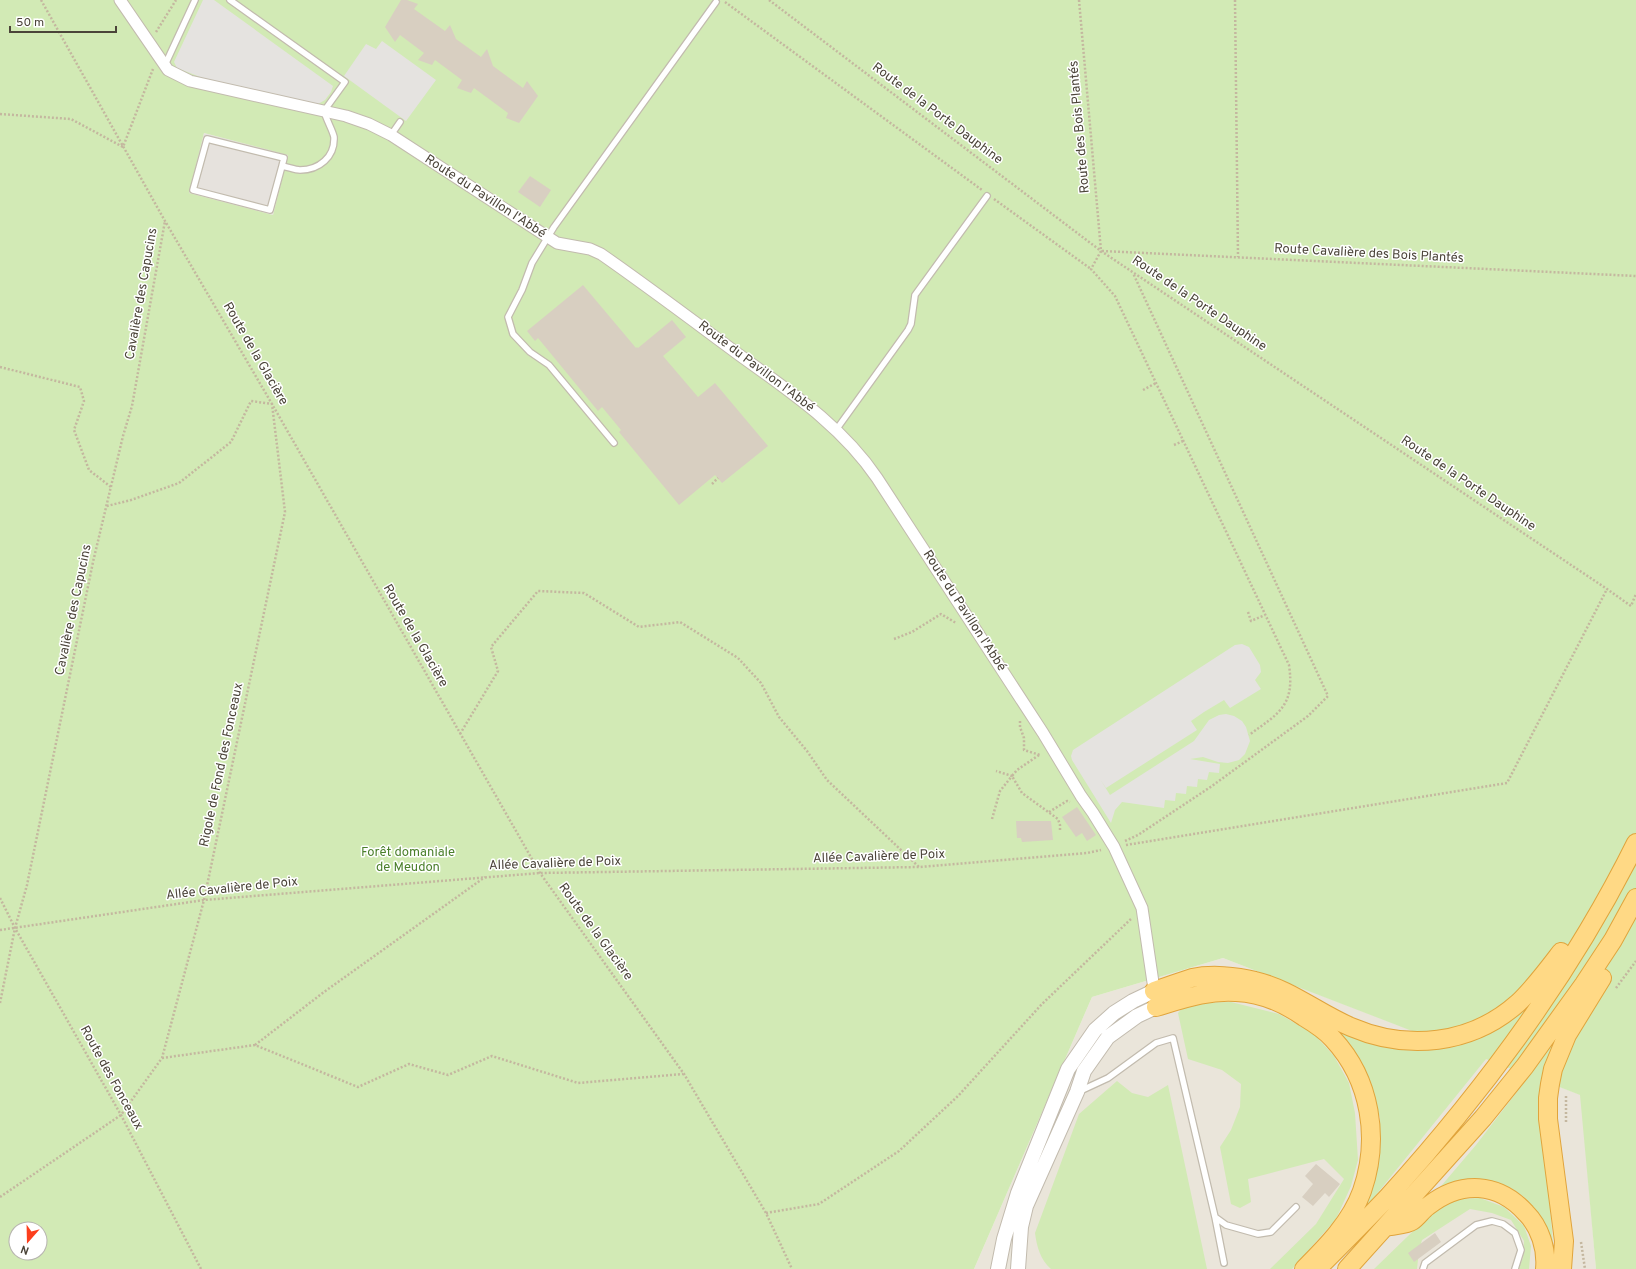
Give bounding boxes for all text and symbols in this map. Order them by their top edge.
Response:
scale bar [10,8,116,34]
text: 50 m [16,15,44,31]
street label: Route de la Porte Dauphine [869,60,1005,168]
street label: Route des Bois Plantés [1066,60,1094,194]
street label: Route du Pavillon l'Abbé [421,152,549,242]
street label: Cavalière des Capucins [123,227,161,361]
street label: Route Cavalière des Bois Plantés [1274,241,1464,267]
street label: Route de la Porte Dauphine [1129,253,1269,355]
street label: Route de la Glacière [219,300,291,408]
street label: Route du Pavillon l'Abbé [695,318,817,416]
street label: Route de la Porte Dauphine [1398,433,1538,535]
street label: Cavalière des Capucins [52,543,96,677]
street label: Route du Pavillon l'Abbé [919,547,1009,675]
street label: Route de la Glacière [379,582,451,690]
street label: Rigole de Fond des Fonceaux [197,681,247,849]
park label: Forêt domaniale de Meudon [361,845,455,876]
street label: Allée Cavalière de Poix [813,847,946,867]
street label: Allée Cavalière de Poix [489,854,622,874]
street label: Allée Cavalière de Poix [165,874,299,904]
street label: Route de la Glacière [554,880,636,984]
street label: Route des Fonceaux [76,1023,146,1133]
north arrow [8,1221,48,1261]
text: N [19,1242,31,1257]

